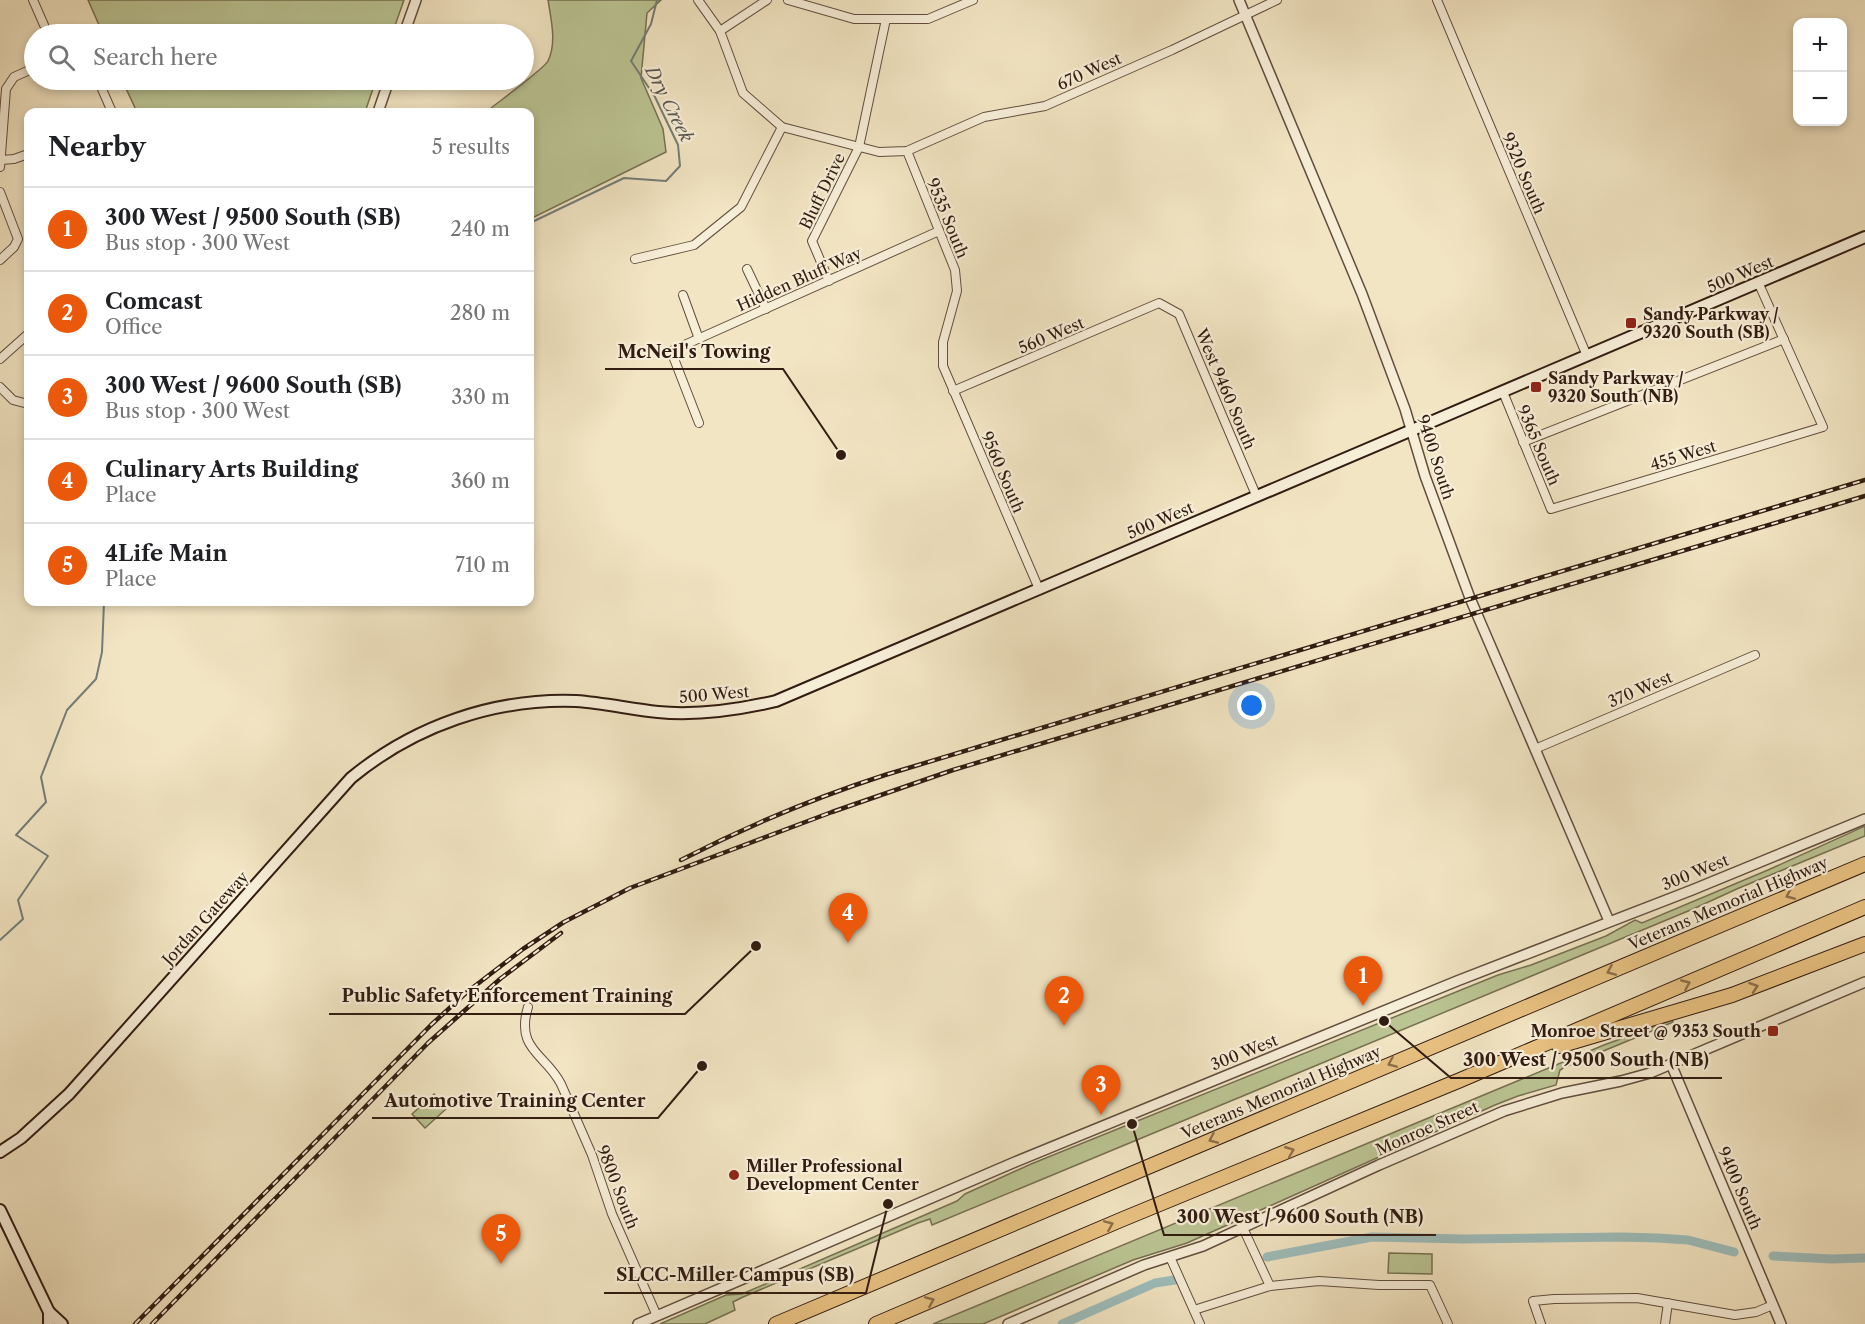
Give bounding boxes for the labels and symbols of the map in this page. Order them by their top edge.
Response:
street label: 670 West [1054,48,1125,94]
water label: Dry Creek [639,60,698,147]
street label: 9320 South [1498,129,1550,217]
street label: Bluff Drive [795,150,849,232]
street label: 9535 South [923,175,973,261]
street label: Hidden Bluff Way [733,242,866,316]
street label: 500 West [1704,251,1777,297]
place label: Sandy Parkway / 9320 South (SB) [1643,304,1779,342]
street label: 560 West [1015,312,1087,358]
marker: Sandy Parkway / 9320 South (SB) [1624,316,1638,330]
street label: West 9460 South [1191,325,1260,452]
callout: McNeil's Towing [605,333,783,369]
text: McNeil's Towing [618,341,771,363]
place label: Sandy Parkway / 9320 South (NB) [1548,368,1684,406]
marker: Sandy Parkway / 9320 South (NB) [1529,380,1543,394]
street label: 9365 South [1513,402,1565,488]
street label: 9400 South [1413,412,1459,502]
street label: 9560 South [977,428,1029,516]
street label: 455 West [1648,435,1719,474]
street label: 500 West [1124,497,1197,543]
street label: 370 West [1605,666,1676,712]
street label: 500 West [678,681,750,707]
your location [1237,691,1266,720]
street label: 300 West [1659,849,1732,894]
street label: Veterans Memorial Highway [1624,851,1832,955]
street label: Jordan Gateway [156,866,253,971]
one-way arrow [1786,888,1797,900]
pin: 4 [828,894,868,943]
pin: 1 [1344,956,1382,1006]
one-way arrow [1606,964,1617,976]
pin: 2 [1044,976,1084,1026]
callout: Public Safety Enforcement Training [329,978,685,1014]
one-way arrow [1680,979,1691,991]
one-way arrow [1748,981,1759,994]
text: Public Safety Enforcement Training [342,985,673,1007]
place label: Monroe Street @ 9353 South [1531,1021,1761,1041]
marker: Monroe Street @ 9353 South [1766,1024,1780,1038]
street label: 300 West [1208,1029,1281,1074]
street label: Veterans Memorial Highway [1177,1040,1385,1144]
callout: 300 West / 9500 South (NB) [1451,1042,1722,1078]
text: 300 West / 9500 South (NB) [1463,1049,1709,1071]
one-way arrow [1388,1056,1399,1068]
pin: 3 [1082,1066,1120,1115]
callout: Automotive Training Center [372,1082,658,1118]
text: Automotive Training Center [383,1090,646,1112]
street label: Monroe Street [1372,1096,1482,1160]
one-way arrow [1208,1132,1219,1144]
street label: 9800 South [593,1142,643,1232]
street label: 9400 South [1714,1144,1766,1232]
one-way arrow [1284,1146,1295,1158]
place label: Miller Professional Development Center [746,1156,919,1194]
marker: Miller Professional Development Center [727,1168,741,1182]
callout: 300 West / 9600 South (NB) [1164,1199,1436,1235]
text: 300 West / 9600 South (NB) [1177,1206,1423,1228]
pin: 5 [482,1214,520,1264]
one-way arrow [1103,1220,1114,1232]
callout: SLCC-Miller Campus (SB) [604,1257,866,1293]
text: SLCC-Miller Campus (SB) [616,1264,854,1286]
one-way arrow [924,1296,935,1308]

